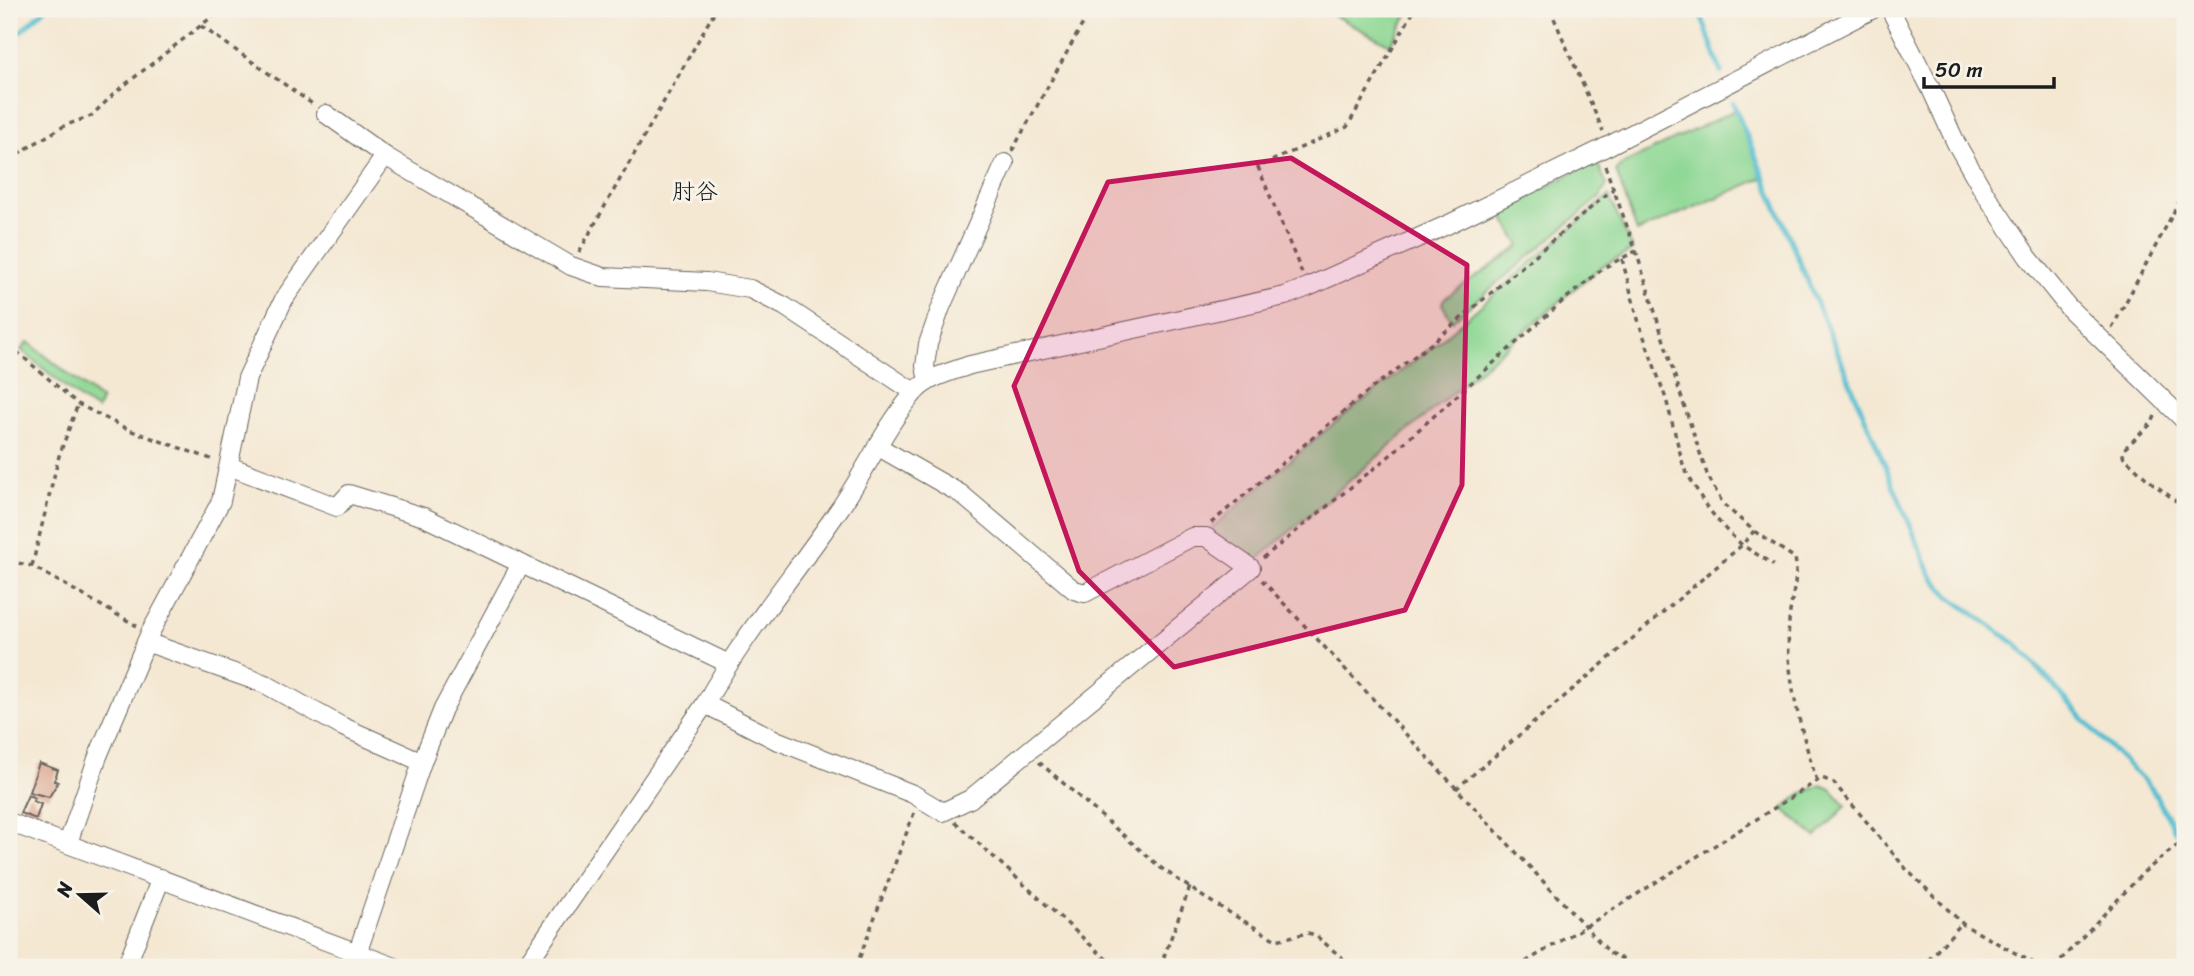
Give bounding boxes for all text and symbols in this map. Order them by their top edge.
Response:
scale bar [1924,46,2054,90]
text: 50 m [1935,51,1983,89]
district label: 肘谷 [672,171,718,212]
north arrow [46,860,116,930]
text: N [46,877,83,902]

